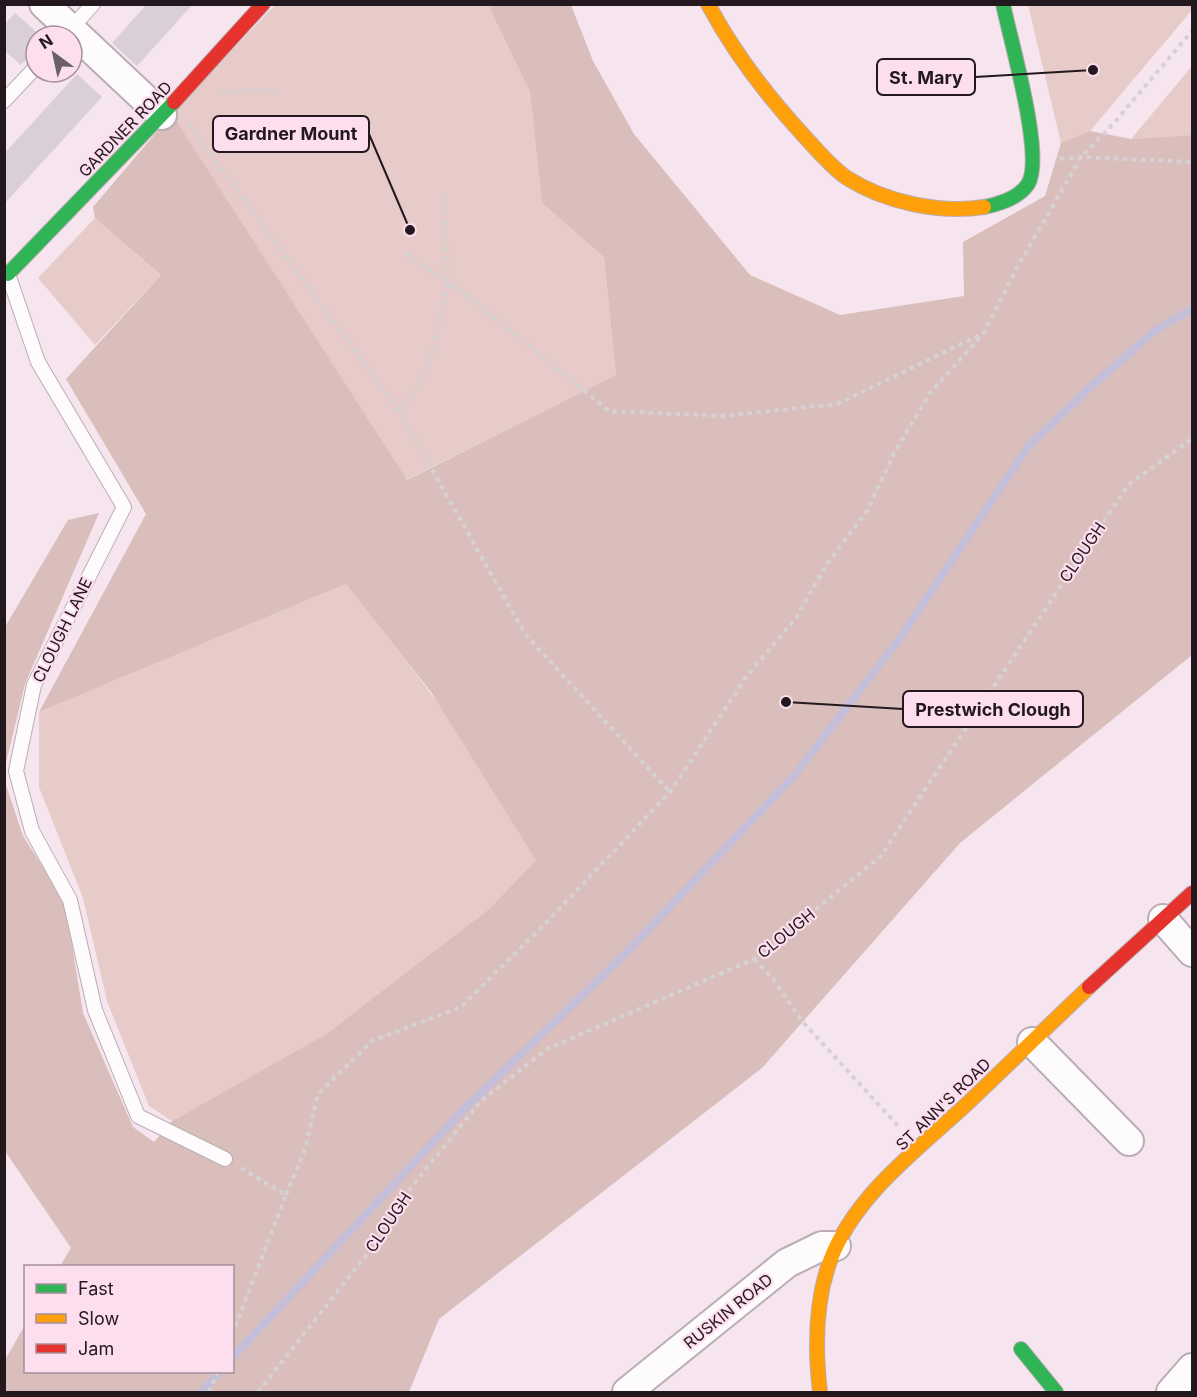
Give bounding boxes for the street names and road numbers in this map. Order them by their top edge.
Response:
street label: GARDNER ROAD [74,77,176,181]
street label: CLOUGH [1055,518,1109,586]
street label: CLOUGH LANE [28,574,96,686]
street label: CLOUGH [753,904,819,962]
street label: ST ANN'S ROAD [891,1054,995,1154]
street label: CLOUGH [361,1188,415,1256]
street label: RUSKIN ROAD [679,1269,777,1353]

